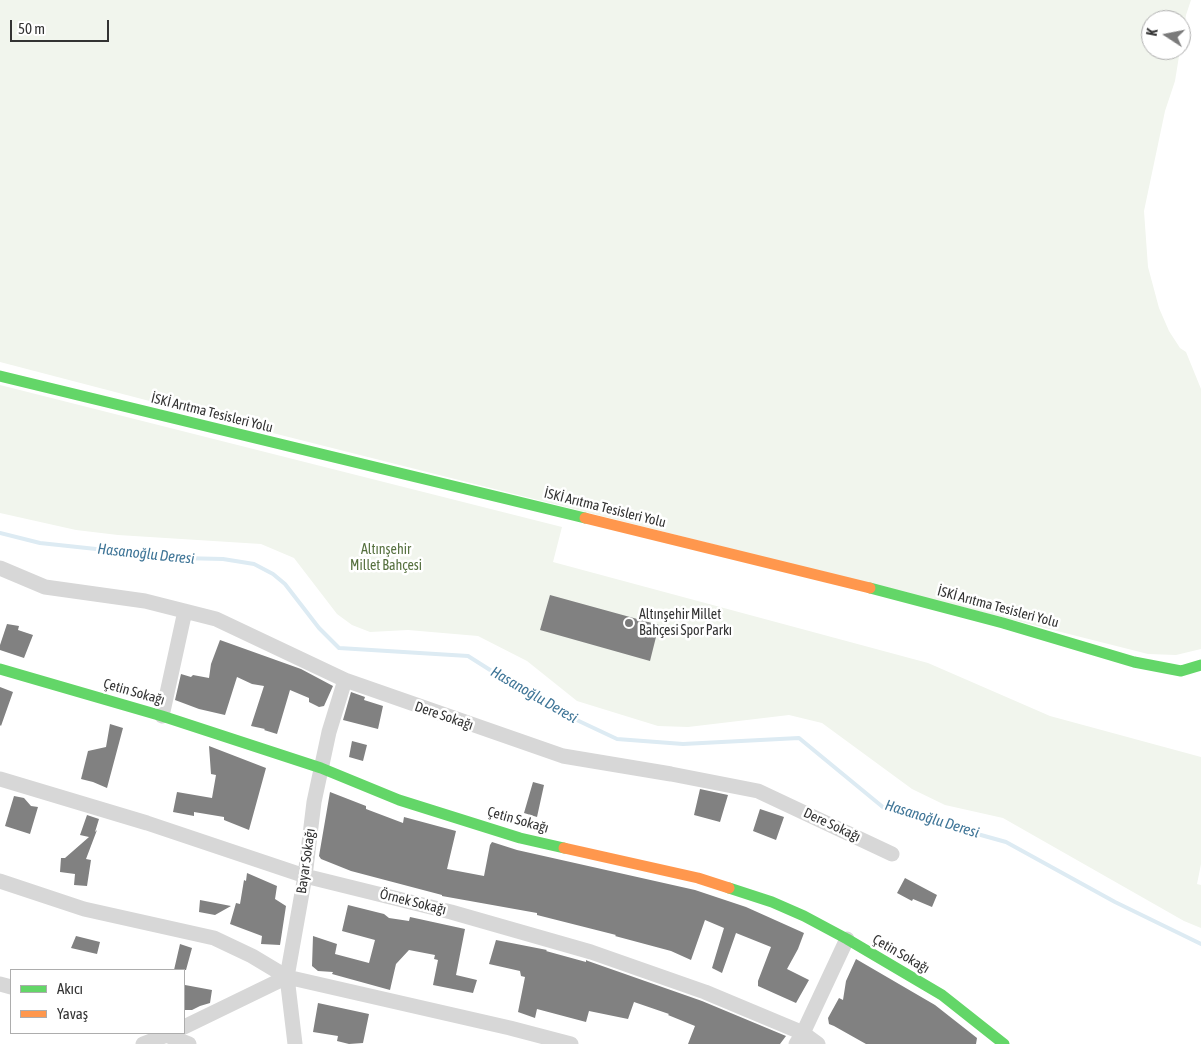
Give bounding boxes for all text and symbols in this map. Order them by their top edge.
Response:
scale bar [12,10,111,42]
north arrow [1141,10,1191,60]
text: 50 m [18,20,45,37]
text: K [1144,27,1161,37]
street label: İSKİ Arıtma Tesisleri Yolu [149,390,275,436]
street label: İSKİ Arıtma Tesisleri Yolu [542,485,668,531]
water label: Hasanoğlu Deresi [97,540,195,568]
park label: Altınşehir Millet Bahçesi [350,542,422,574]
street label: İSKİ Arıtma Tesisleri Yolu [935,583,1061,631]
place label: Altınşehir Millet Bahçesi Spor Parkı [639,607,732,640]
marker: Altınşehir Millet Bahçesi Spor Parkı [623,617,635,629]
water label: Hasanoğlu Deresi [487,663,581,727]
street label: Çetin Sokağı [101,675,167,709]
street label: Dere Sokağı [412,698,476,734]
water label: Hasanoğlu Deresi [883,796,981,842]
street label: Çetin Sokağı [485,803,551,837]
street label: Dere Sokağı [801,805,863,845]
street label: Bayar Sokağı [293,827,319,895]
street label: Örnek Sokağı [378,886,448,918]
street label: Çetin Sokağı [870,931,932,977]
legend [10,969,185,1034]
text: Akıcı [57,980,83,997]
text: Yavaş [57,1005,88,1022]

